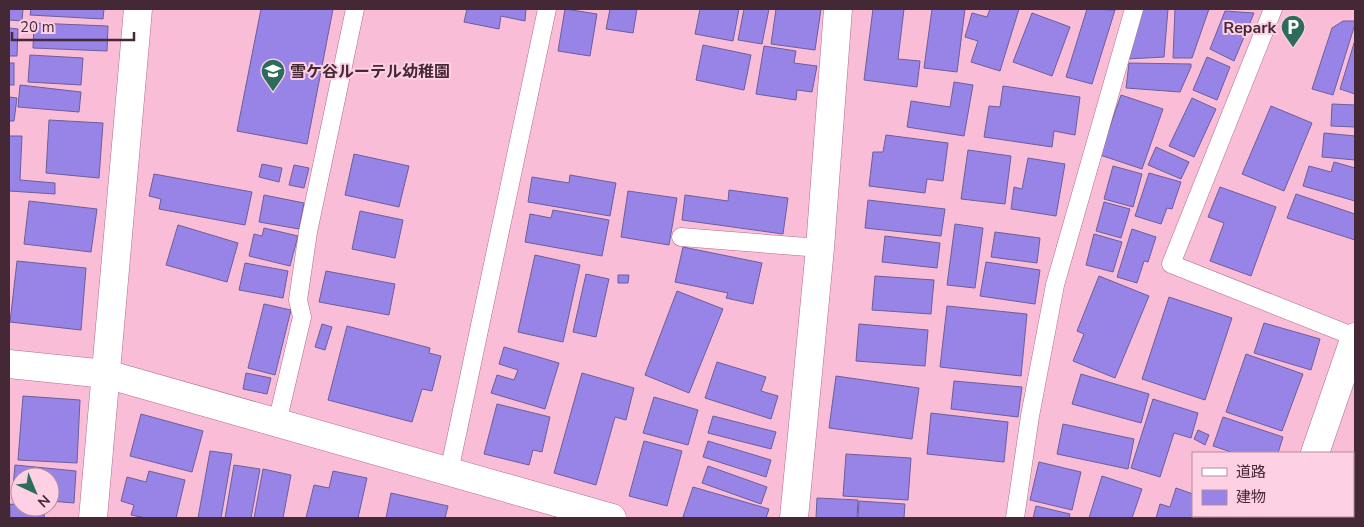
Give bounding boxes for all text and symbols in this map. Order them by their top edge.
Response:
scale bar [12,10,135,42]
parking icon: Repark [1280,14,1306,48]
text: 20 m [20,17,55,37]
place label: Repark [1223,17,1276,39]
school or university icon: 雪ケ谷ルーテル幼稚園 [260,58,286,92]
place label: 雪ケ谷ルーテル幼稚園 [290,61,450,83]
legend [1192,452,1354,517]
text: 道路 [1236,462,1266,482]
north arrow [10,467,60,517]
text: 建物 [1236,487,1266,507]
text: N [33,491,54,511]

